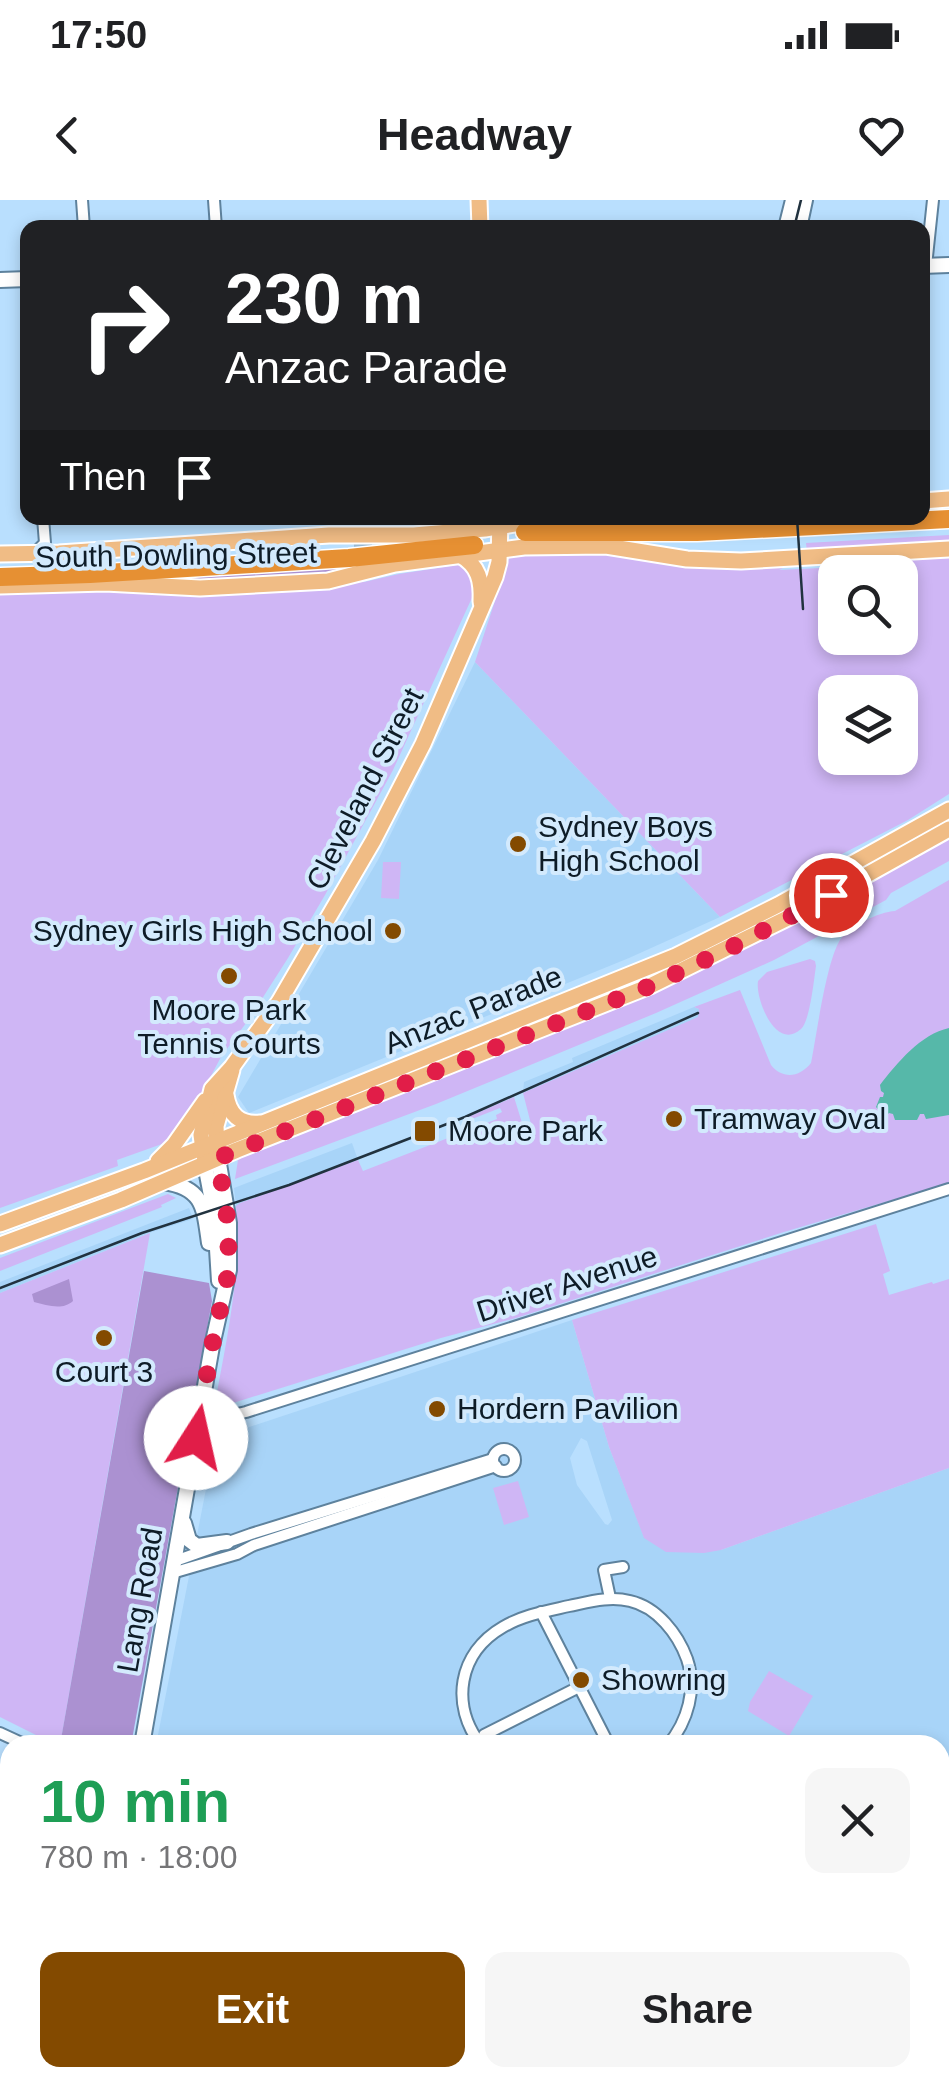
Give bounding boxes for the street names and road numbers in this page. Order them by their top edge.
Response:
street label: South Dowling Street [35,536,318,573]
street label: Cleveland Street [300,682,430,895]
street label: Anzac Parade [379,959,566,1060]
street label: Driver Avenue [472,1239,661,1328]
street label: Lang Road [111,1525,169,1675]

